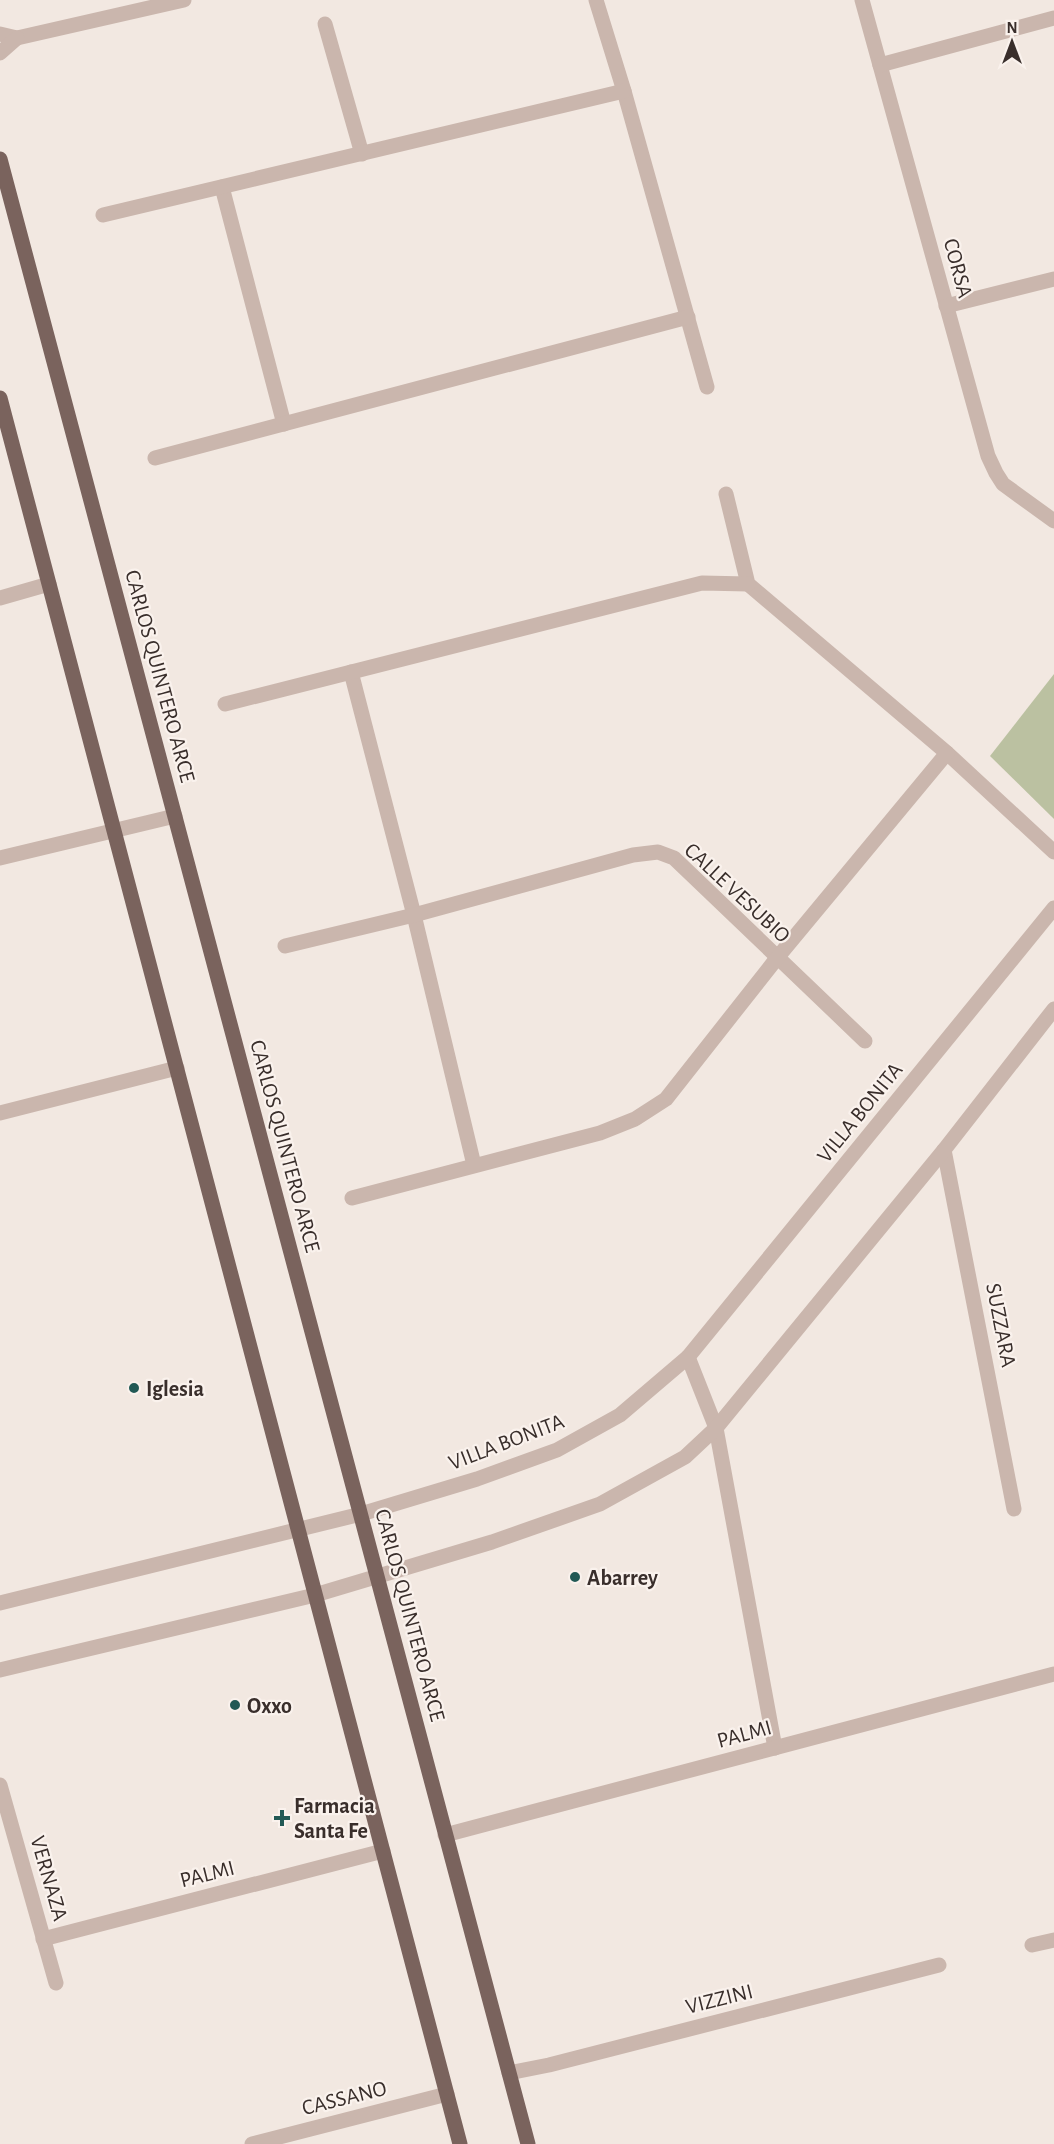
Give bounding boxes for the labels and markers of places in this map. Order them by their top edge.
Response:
place label: Iglesia [146,1378,204,1400]
marker: Iglesia [127,1381,141,1395]
place label: Abarrey [587,1567,658,1590]
marker: Abarrey [568,1570,582,1584]
place label: Oxxo [247,1695,292,1717]
marker: Oxxo [228,1698,242,1712]
place label: Farmacia Santa Fe [294,1795,375,1842]
marker: Farmacia Santa Fe [275,1811,289,1825]

